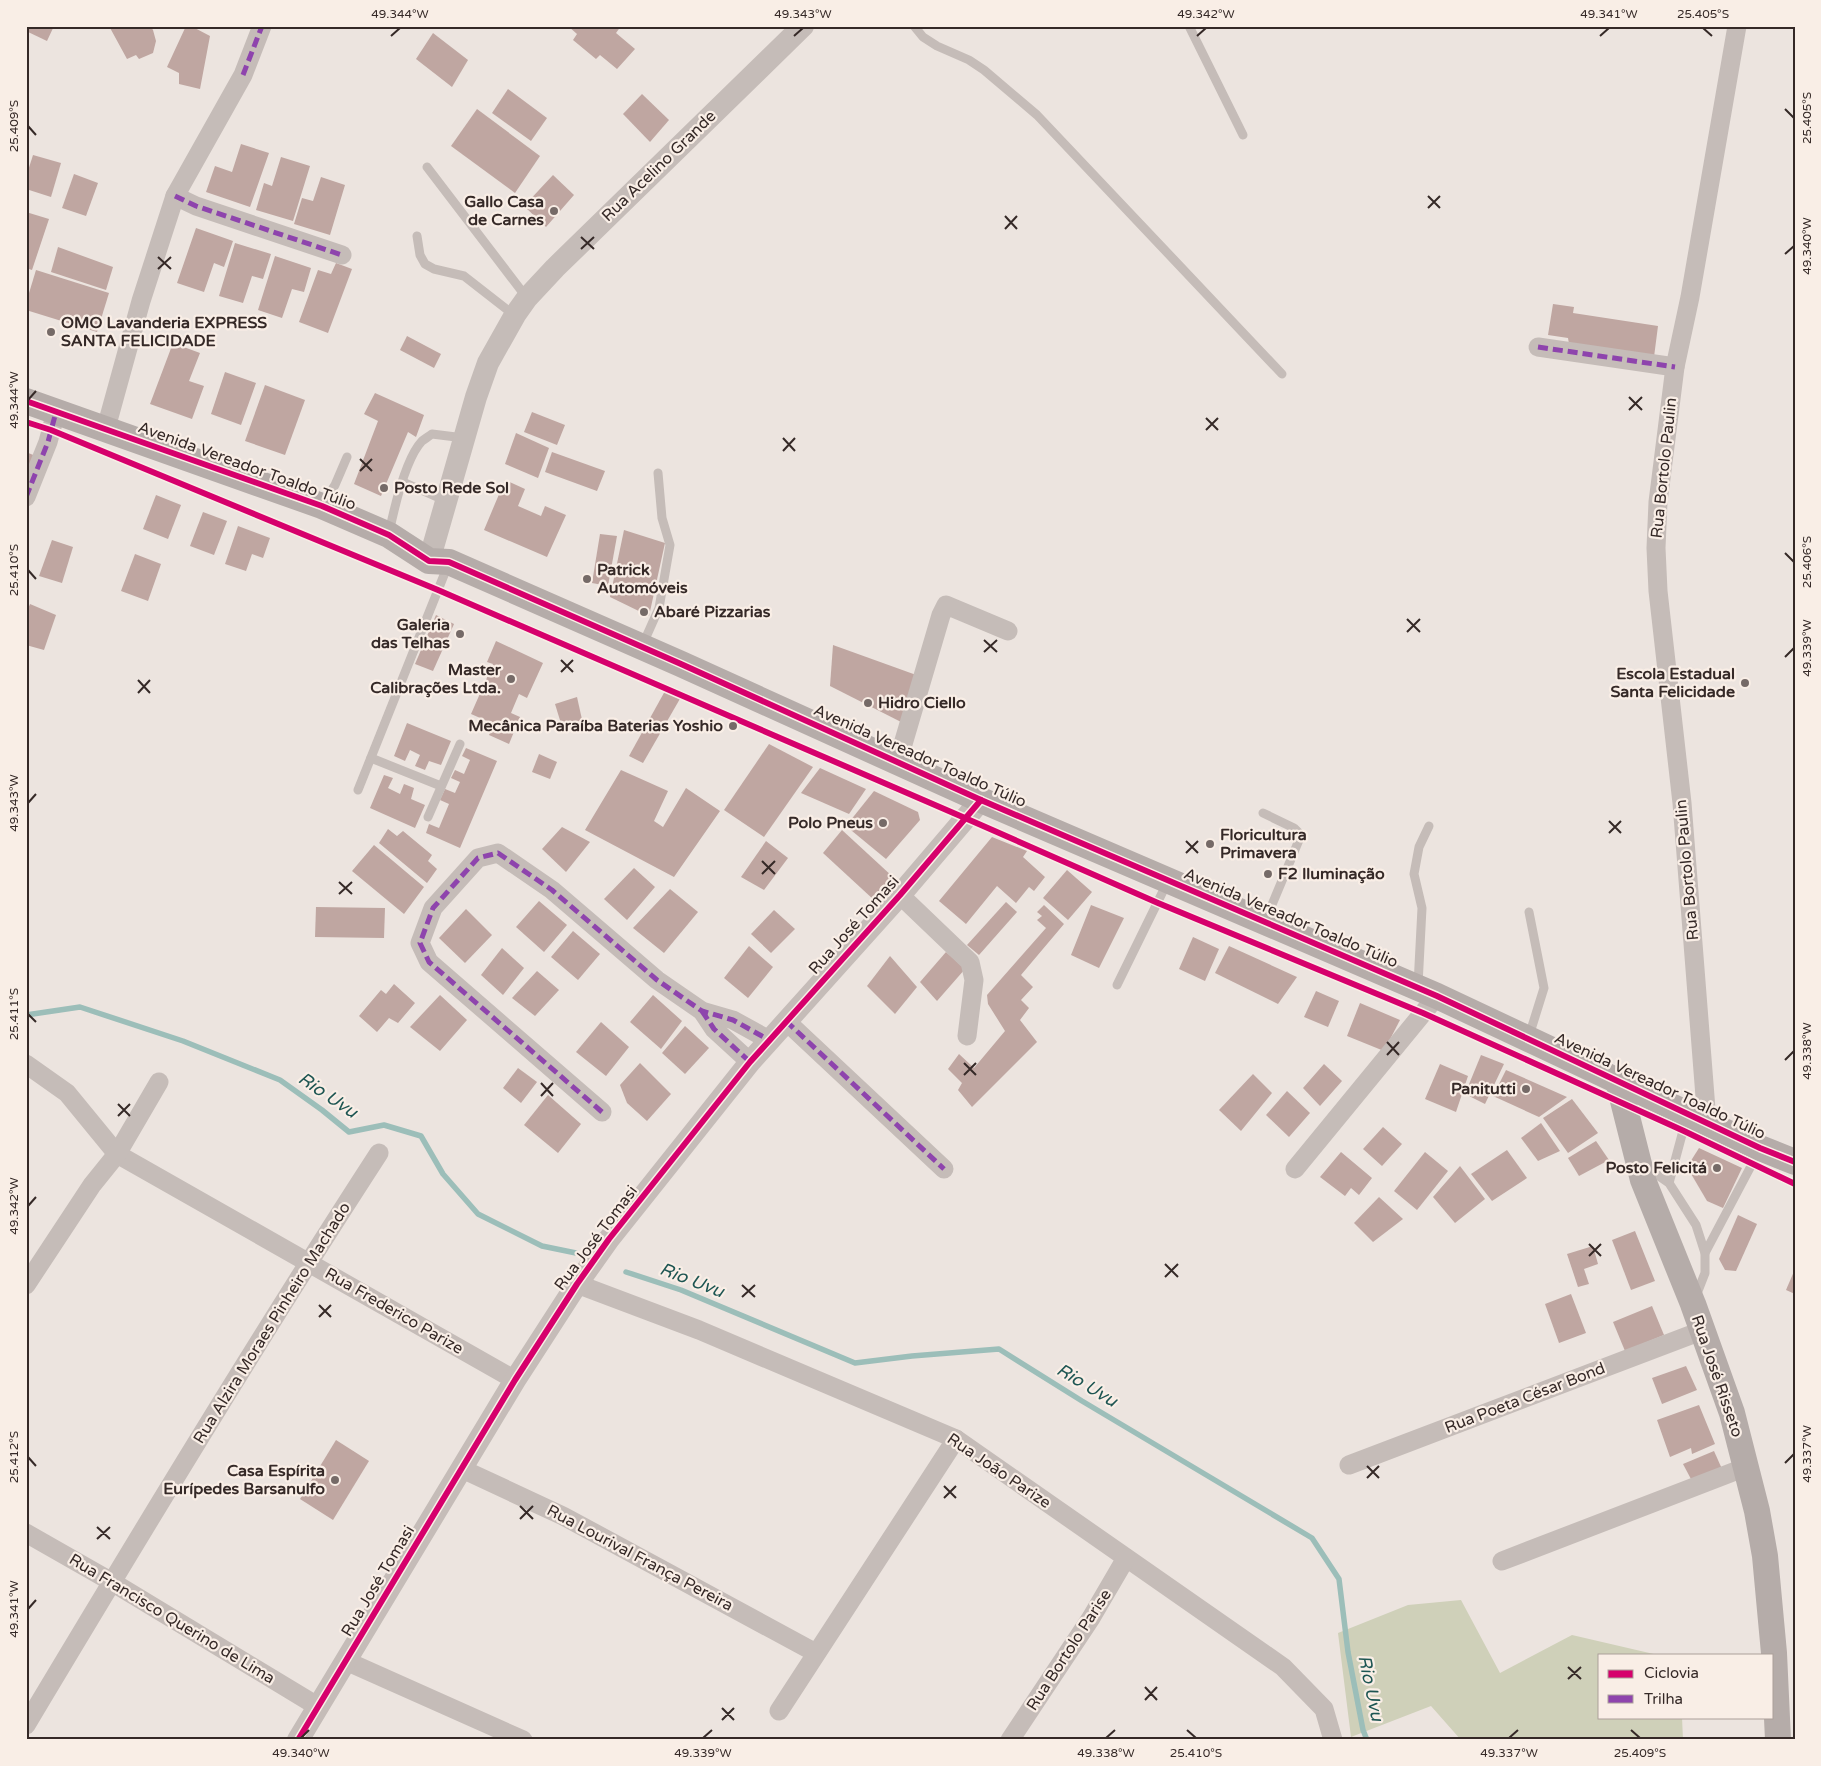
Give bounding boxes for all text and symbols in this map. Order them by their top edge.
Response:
text: 49.344°W [371,7,429,21]
text: 49.343°W [774,7,832,21]
text: 49.342°W [1177,7,1235,21]
text: 49.341°W [1580,7,1638,21]
text: 25.405°S [1677,7,1729,21]
text: 25.405°S [1800,92,1814,144]
text: 25.409°S [7,100,21,152]
street label: Rua Acelino Grande [598,106,720,226]
place label: Gallo Casa de Carnes [464,192,544,230]
marker: Gallo Casa de Carnes [548,205,560,217]
text: 49.340°W [1800,217,1814,275]
place label: OMO Lavanderia EXPRESS SANTA FELICIDADE [61,313,267,351]
marker: OMO Lavanderia EXPRESS SANTA FELICIDADE [45,326,57,338]
text: 49.344°W [7,371,21,429]
street label: Rua Bortolo Paulin [1647,397,1681,539]
street label: Avenida Vereador Toaldo Túlio [135,417,359,515]
place label: Posto Rede Sol [394,478,509,498]
marker: Posto Rede Sol [378,482,390,494]
text: 25.406°S [1800,536,1814,588]
text: 25.410°S [7,544,21,596]
place label: Patrick Automóveis [597,560,688,598]
marker: Patrick Automóveis [581,573,593,585]
place label: Abaré Pizzarias [654,602,771,622]
marker: Abaré Pizzarias [638,606,650,618]
place label: Galeria das Telhas [371,615,450,653]
text: 49.339°W [1800,619,1814,677]
marker: Galeria das Telhas [454,628,466,640]
place label: Master Calibrações Ltda. [370,660,502,698]
place label: Escola Estadual Santa Felicidade [1610,664,1735,702]
marker: Master Calibrações Ltda. [505,673,517,685]
marker: Escola Estadual Santa Felicidade [1739,677,1751,689]
place label: Hidro Ciello [878,693,966,713]
marker: Hidro Ciello [862,697,874,709]
street label: Avenida Vereador Toaldo Túlio [811,700,1029,812]
place label: Mecânica Paraíba Baterias Yoshio [468,716,723,736]
marker: Mecânica Paraíba Baterias Yoshio [727,720,739,732]
text: 49.343°W [7,774,21,832]
street label: Rua Bortolo Paulin [1671,799,1703,941]
place label: Polo Pneus [788,813,873,833]
marker: Polo Pneus [877,817,889,829]
place label: Floricultura Primavera [1220,825,1307,863]
marker: Floricultura Primavera [1204,838,1216,850]
street label: Avenida Vereador Toaldo Túlio [1181,864,1401,972]
place label: F2 Iluminação [1278,864,1385,884]
marker: F2 Iluminação [1262,868,1274,880]
street label: Rua José Tomasi [804,871,904,979]
text: 25.411°S [7,988,21,1040]
text: 49.338°W [1800,1022,1814,1080]
street label: Avenida Vereador Toaldo Túlio [1551,1028,1769,1144]
water label: Rio Uvu [294,1067,363,1123]
place label: Panitutti [1451,1079,1516,1099]
marker: Panitutti [1520,1083,1532,1095]
place label: Posto Felicitá [1606,1158,1707,1178]
marker: Posto Felicitá [1711,1162,1723,1174]
text: 49.342°W [7,1177,21,1235]
street label: Rua José Tomasi [550,1182,642,1294]
street label: Rua Alzira Moraes Pinheiro Machado [189,1199,355,1447]
water label: Rio Uvu [657,1258,728,1303]
street label: Rua Frederico Parize [321,1263,467,1359]
street label: Rua José Risseto [1687,1312,1747,1440]
water label: Rio Uvu [1053,1358,1122,1412]
street label: Rua Poeta César Bond [1442,1358,1608,1438]
text: 49.337°W [1800,1425,1814,1483]
street label: Rua João Parize [943,1429,1055,1513]
text: 25.412°S [7,1431,21,1483]
place label: Casa Espírita Eurípedes Barsanulfo [163,1461,325,1499]
marker: Casa Espírita Eurípedes Barsanulfo [329,1474,341,1486]
street label: Rua Lourival França Pereira [543,1500,737,1616]
street label: Rua José Tomasi [337,1522,419,1640]
street label: Rua Francisco Querino de Lima [65,1550,279,1688]
text: 49.341°W [7,1580,21,1638]
street label: Rua Bortolo Parise [1022,1585,1116,1715]
water label: Rio Uvu [1353,1653,1389,1724]
legend [1598,1654,1774,1718]
text: Ciclovia [1644,1664,1699,1682]
text: Trilha [1644,1690,1683,1708]
text: 49.340°W [272,1746,330,1760]
text: 49.339°W [674,1746,732,1760]
text: 49.338°W [1077,1746,1135,1760]
text: 25.410°S [1170,1746,1222,1760]
text: 49.337°W [1480,1746,1538,1760]
text: 25.409°S [1614,1746,1666,1760]

